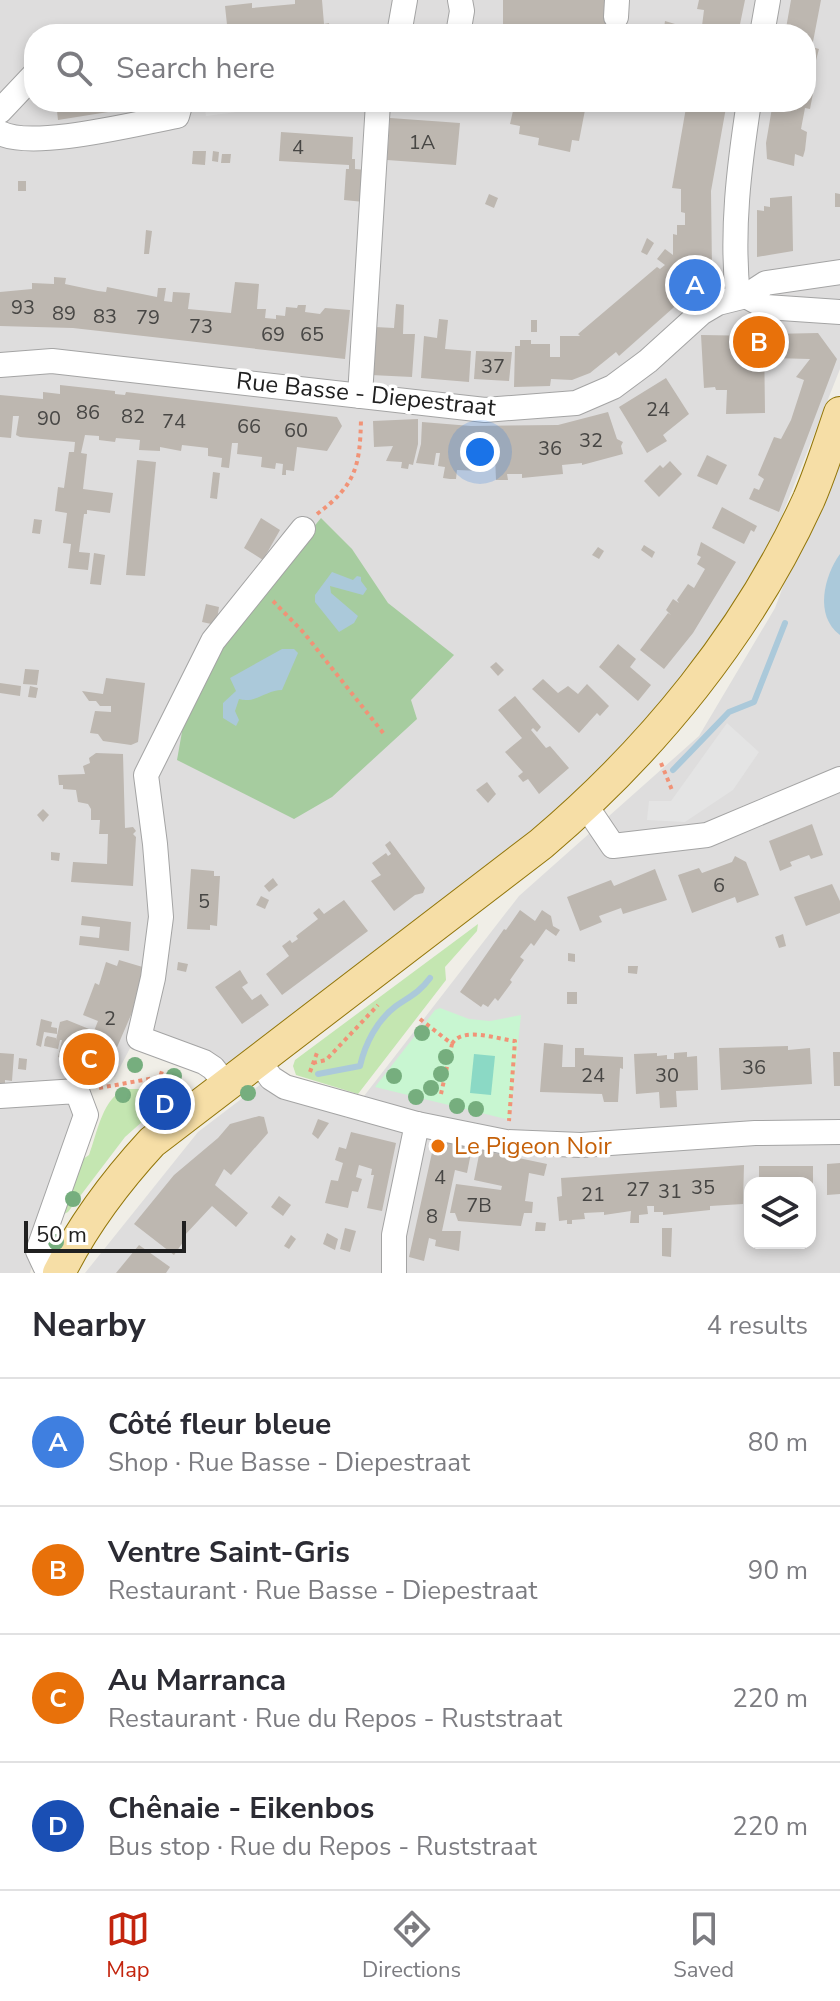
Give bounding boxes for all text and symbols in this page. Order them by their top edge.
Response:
search box [24,24,816,112]
icon: search [52,46,96,90]
text: Search here [116,48,275,89]
house number: 1A [409,129,436,156]
house number: 4 [292,134,304,161]
pin: A [669,255,721,315]
house number: 93 [11,294,35,321]
house number: 89 [52,300,76,327]
house number: 83 [93,303,117,330]
house number: 79 [136,304,160,331]
pin: B [733,312,785,372]
house number: 73 [189,313,213,340]
house number: 69 [261,321,285,348]
house number: 65 [300,321,324,348]
house number: 37 [481,353,505,380]
street label: Rue Basse - Diepestraat [235,364,498,424]
house number: 24 [646,396,670,423]
house number: 86 [76,399,100,426]
house number: 82 [121,403,145,430]
house number: 90 [37,405,61,432]
house number: 74 [162,408,186,435]
house number: 66 [237,413,261,440]
house number: 60 [284,417,308,444]
house number: 32 [579,427,603,454]
your location [460,432,500,472]
house number: 36 [538,435,562,462]
house number: 6 [713,872,725,899]
house number: 5 [198,888,210,915]
house number: 2 [104,1005,116,1032]
pin: C [63,1029,115,1089]
house number: 36 [742,1054,766,1081]
house number: 24 [581,1062,605,1089]
house number: 30 [655,1062,679,1089]
pin: D [139,1074,191,1134]
place label: Le Pigeon Noir [454,1130,612,1162]
marker: Le Pigeon Noir [429,1137,447,1155]
house number: 4 [434,1164,446,1191]
house number: 35 [691,1174,715,1201]
house number: 27 [626,1176,650,1203]
map controls [744,1177,816,1249]
button: layers [744,1177,816,1249]
house number: 31 [658,1178,682,1205]
house number: 21 [581,1181,605,1208]
house number: 7B [466,1192,492,1219]
house number: 8 [426,1203,438,1230]
scale bar [24,1217,186,1253]
text: 50 m [36,1220,87,1250]
text: Nearby [32,1302,146,1348]
text: 4 results [707,1308,808,1343]
text: Côté fleur bleue [108,1404,331,1445]
text: A [48,1425,68,1460]
text: 80 m [748,1425,808,1460]
text: Shop · Rue Basse - Diepestraat [108,1445,470,1480]
text: Ventre Saint-Gris [108,1532,350,1573]
text: B [49,1553,67,1588]
text: 90 m [748,1553,808,1588]
text: Restaurant · Rue Basse - Diepestraat [108,1573,537,1608]
text: Au Marranca [108,1660,286,1701]
text: C [49,1681,67,1716]
text: 220 m [732,1681,808,1716]
text: Restaurant · Rue du Repos - Ruststraat [108,1701,562,1736]
text: Chênaie - Eikenbos [108,1788,374,1829]
text: D [48,1809,68,1844]
text: 220 m [732,1809,808,1844]
text: Bus stop · Rue du Repos - Ruststraat [108,1829,537,1864]
tab: Map [106,1907,150,1985]
tab: Directions [362,1907,461,1985]
tab: Saved [673,1907,734,1985]

